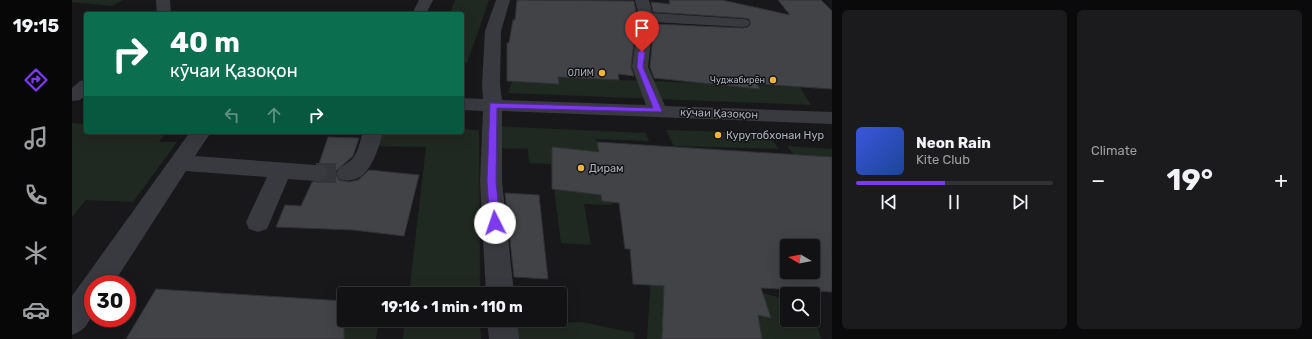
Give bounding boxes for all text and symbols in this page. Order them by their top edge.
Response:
pin [625,11,659,52]
text: 19:15 [13,15,59,37]
icon: arrive [631,17,653,39]
text: 40 m [170,26,240,59]
icon: right [104,28,156,80]
text: кӯчаи Қазоқон [170,60,298,82]
icon: directions [22,66,50,94]
place label: ОЛИМ [568,68,594,78]
marker: ОЛИМ [597,68,607,78]
place label: Чуджабирён [710,75,765,85]
marker: Чуджабирён [768,75,778,85]
icon: left [221,104,243,126]
icon: ahead [263,104,285,126]
icon: right [305,104,327,126]
street label: кӯчаи Қазоқон [680,106,758,121]
icon: music [22,124,50,152]
place label: Курутобхонаи Нур [726,129,824,142]
marker: Курутобхонаи Нур [713,130,723,140]
text: Neon Rain [916,134,991,152]
text: Climate [1091,143,1137,158]
text: Kite Club [916,152,970,167]
place label: Дирам [589,162,624,175]
text: 19° [1167,162,1213,198]
marker: Дирам [576,163,586,173]
text: − [1091,167,1105,194]
text: + [1274,167,1288,194]
icon: phone [22,181,50,209]
icon: previous [878,191,900,213]
icon: pause [943,191,965,213]
icon: next [1009,191,1031,213]
position arrow [474,202,516,244]
icon: climate [22,239,50,267]
north arrow [780,239,820,279]
map controls [780,239,820,327]
speed limit sign: 30 [84,275,136,327]
button: search [780,287,820,327]
icon: car [22,296,50,324]
text: 19:16 · 1 min · 110 m [381,298,523,316]

